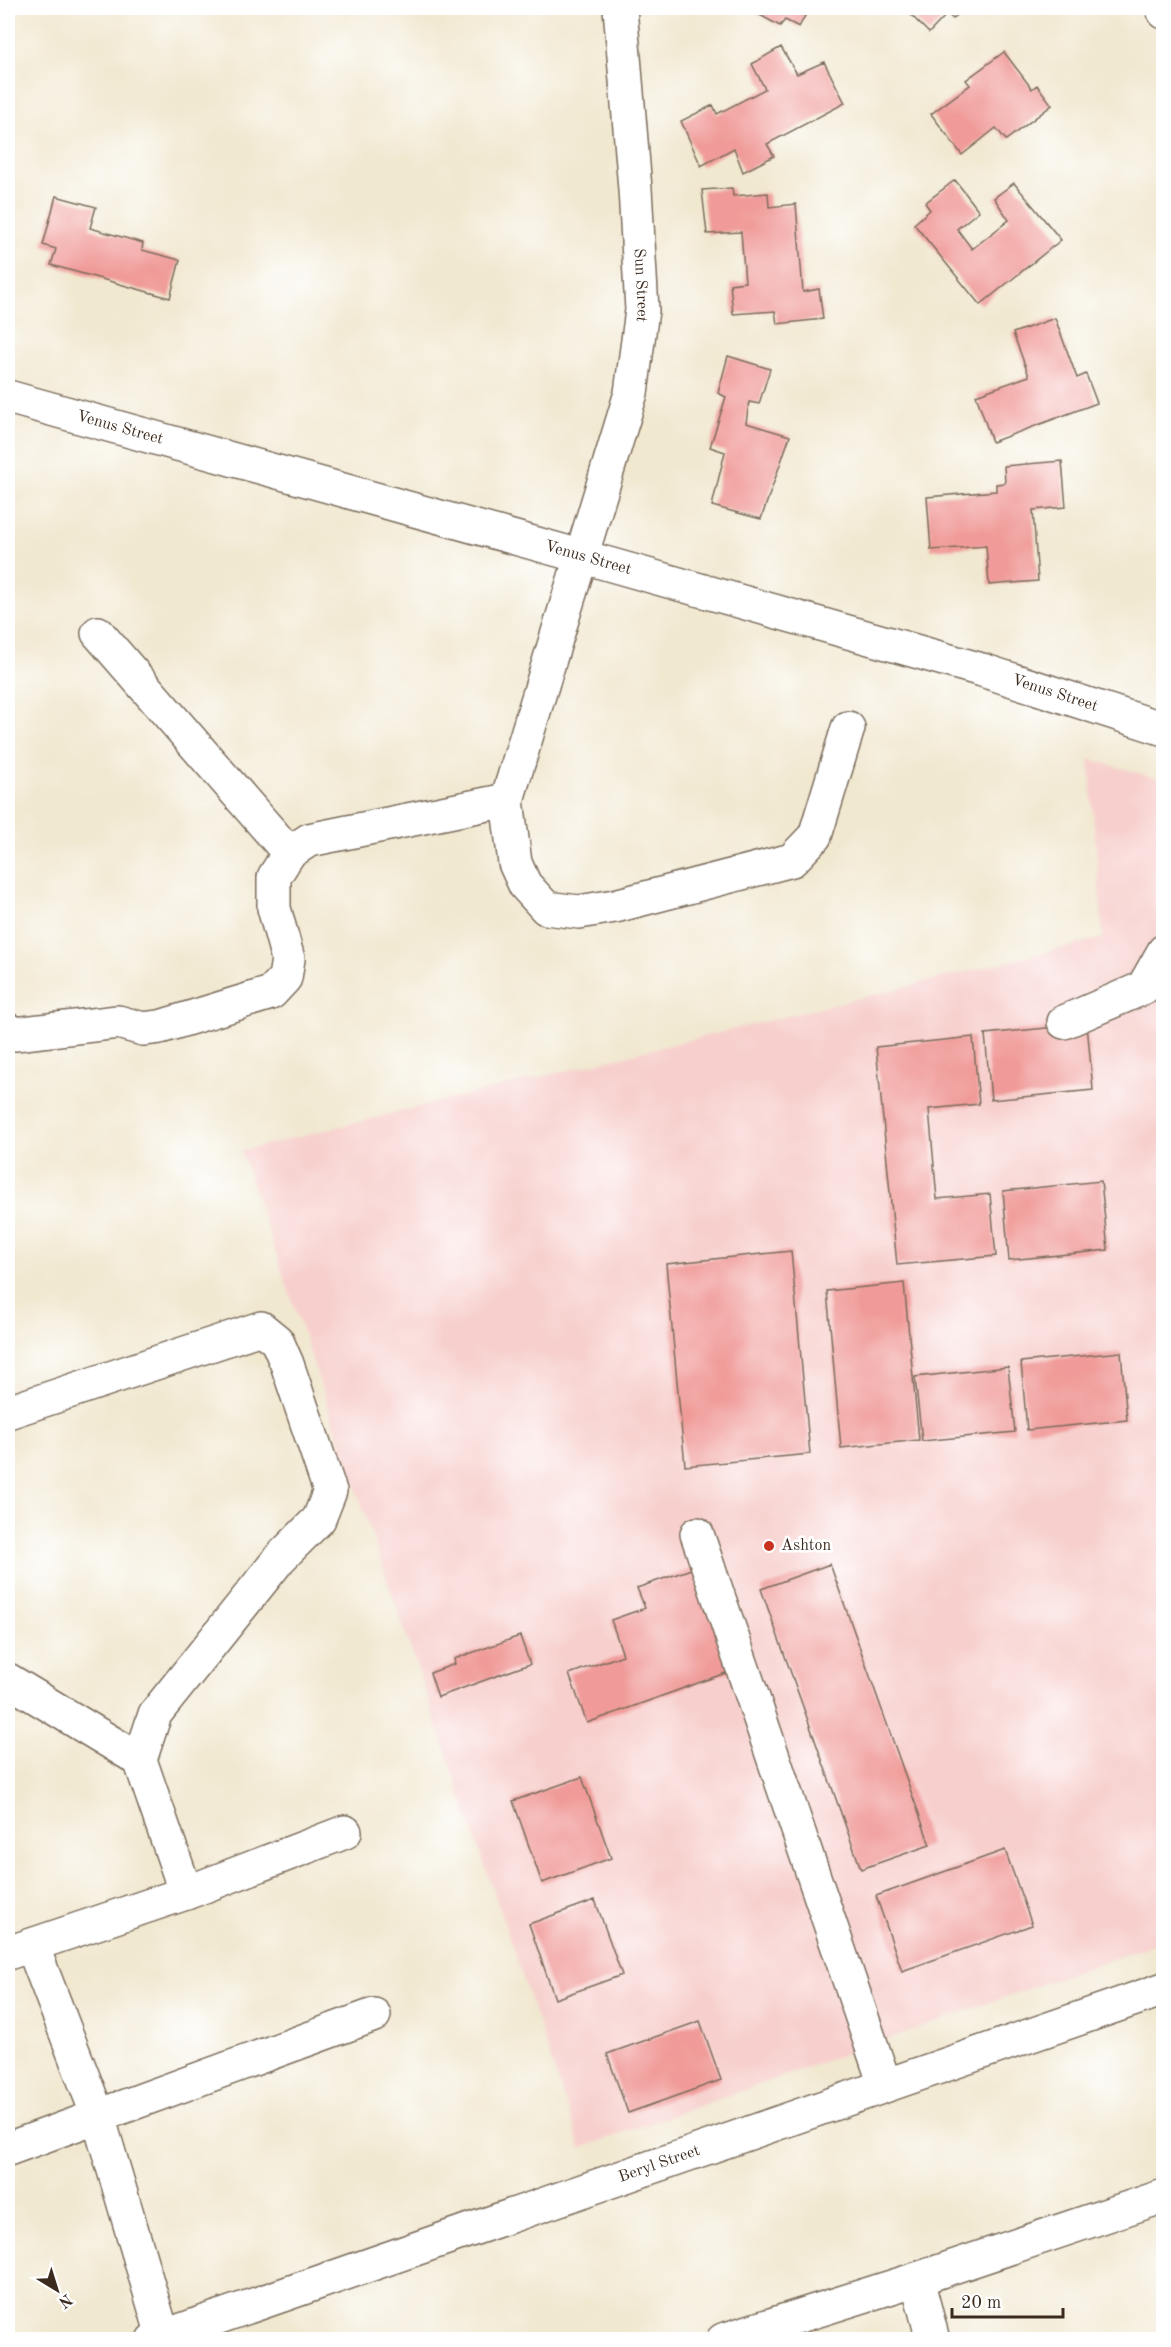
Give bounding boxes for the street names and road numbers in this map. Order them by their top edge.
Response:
street label: Sun Street [630,248,650,324]
street label: Venus Street [75,408,165,448]
street label: Venus Street [543,539,634,578]
street label: Venus Street [1010,672,1100,715]
street label: Beryl Street [617,2143,702,2186]

